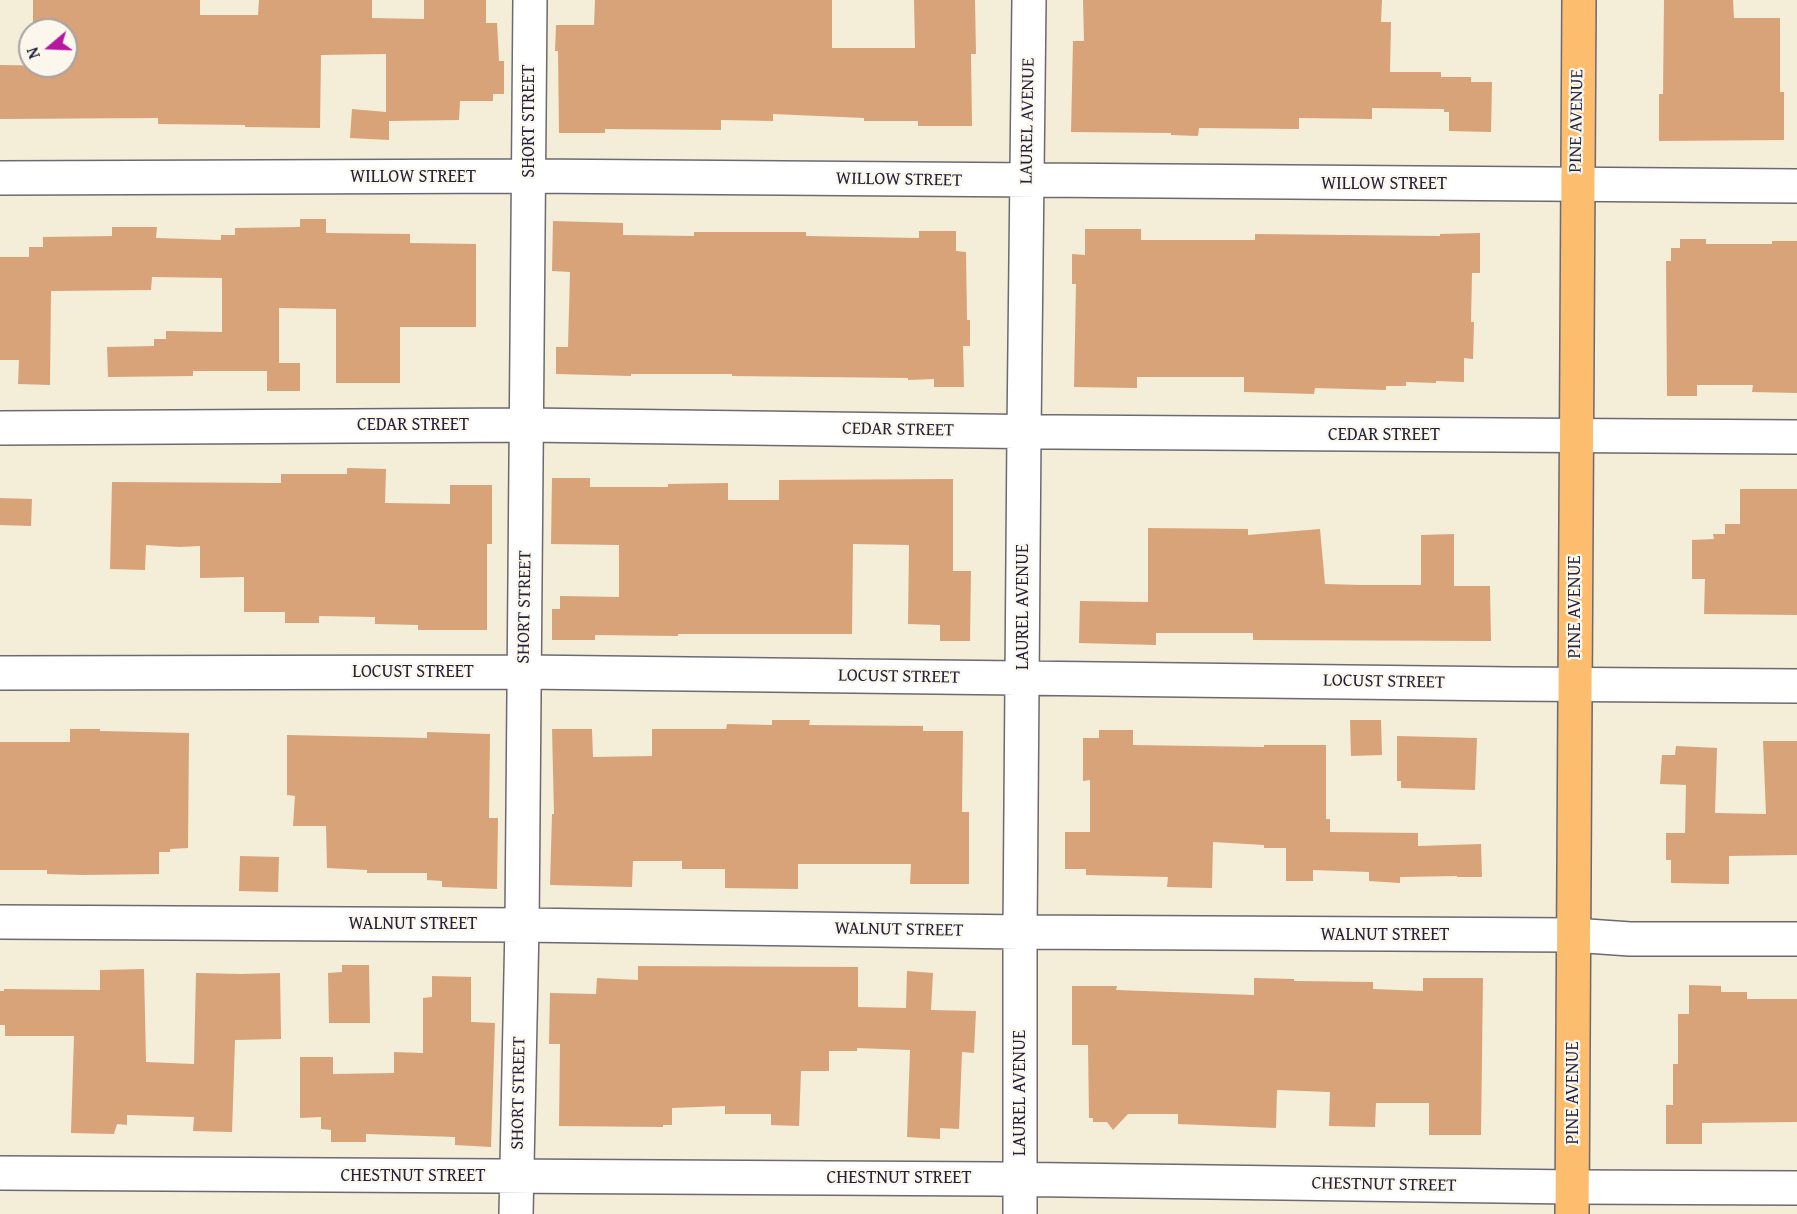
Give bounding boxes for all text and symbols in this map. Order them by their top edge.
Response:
north arrow [18,18,78,78]
text: N [20,44,46,62]
street label: LAUREL AVENUE [1016,58,1040,184]
street label: SHORT STREET [518,64,540,178]
street label: PINE AVENUE [1565,69,1589,173]
street label: WILLOW STREET [350,166,476,188]
street label: WILLOW STREET [836,168,962,192]
street label: WILLOW STREET [1321,173,1447,195]
street label: CEDAR STREET [357,414,469,436]
street label: CEDAR STREET [842,418,954,442]
street label: CEDAR STREET [1328,424,1440,446]
street label: LAUREL AVENUE [1012,544,1034,670]
street label: SHORT STREET [513,550,537,664]
street label: PINE AVENUE [1564,555,1586,659]
street label: LOCUST STREET [352,661,474,683]
street label: LOCUST STREET [838,665,960,689]
street label: LOCUST STREET [1323,670,1445,694]
street label: WALNUT STREET [349,913,477,935]
street label: WALNUT STREET [834,918,964,942]
street label: WALNUT STREET [1321,924,1449,946]
street label: LAUREL AVENUE [1009,1030,1031,1156]
street label: SHORT STREET [507,1036,531,1150]
street label: PINE AVENUE [1562,1041,1584,1145]
street label: CHESTNUT STREET [341,1165,485,1187]
street label: CHESTNUT STREET [827,1167,971,1189]
street label: CHESTNUT STREET [1311,1173,1457,1197]

